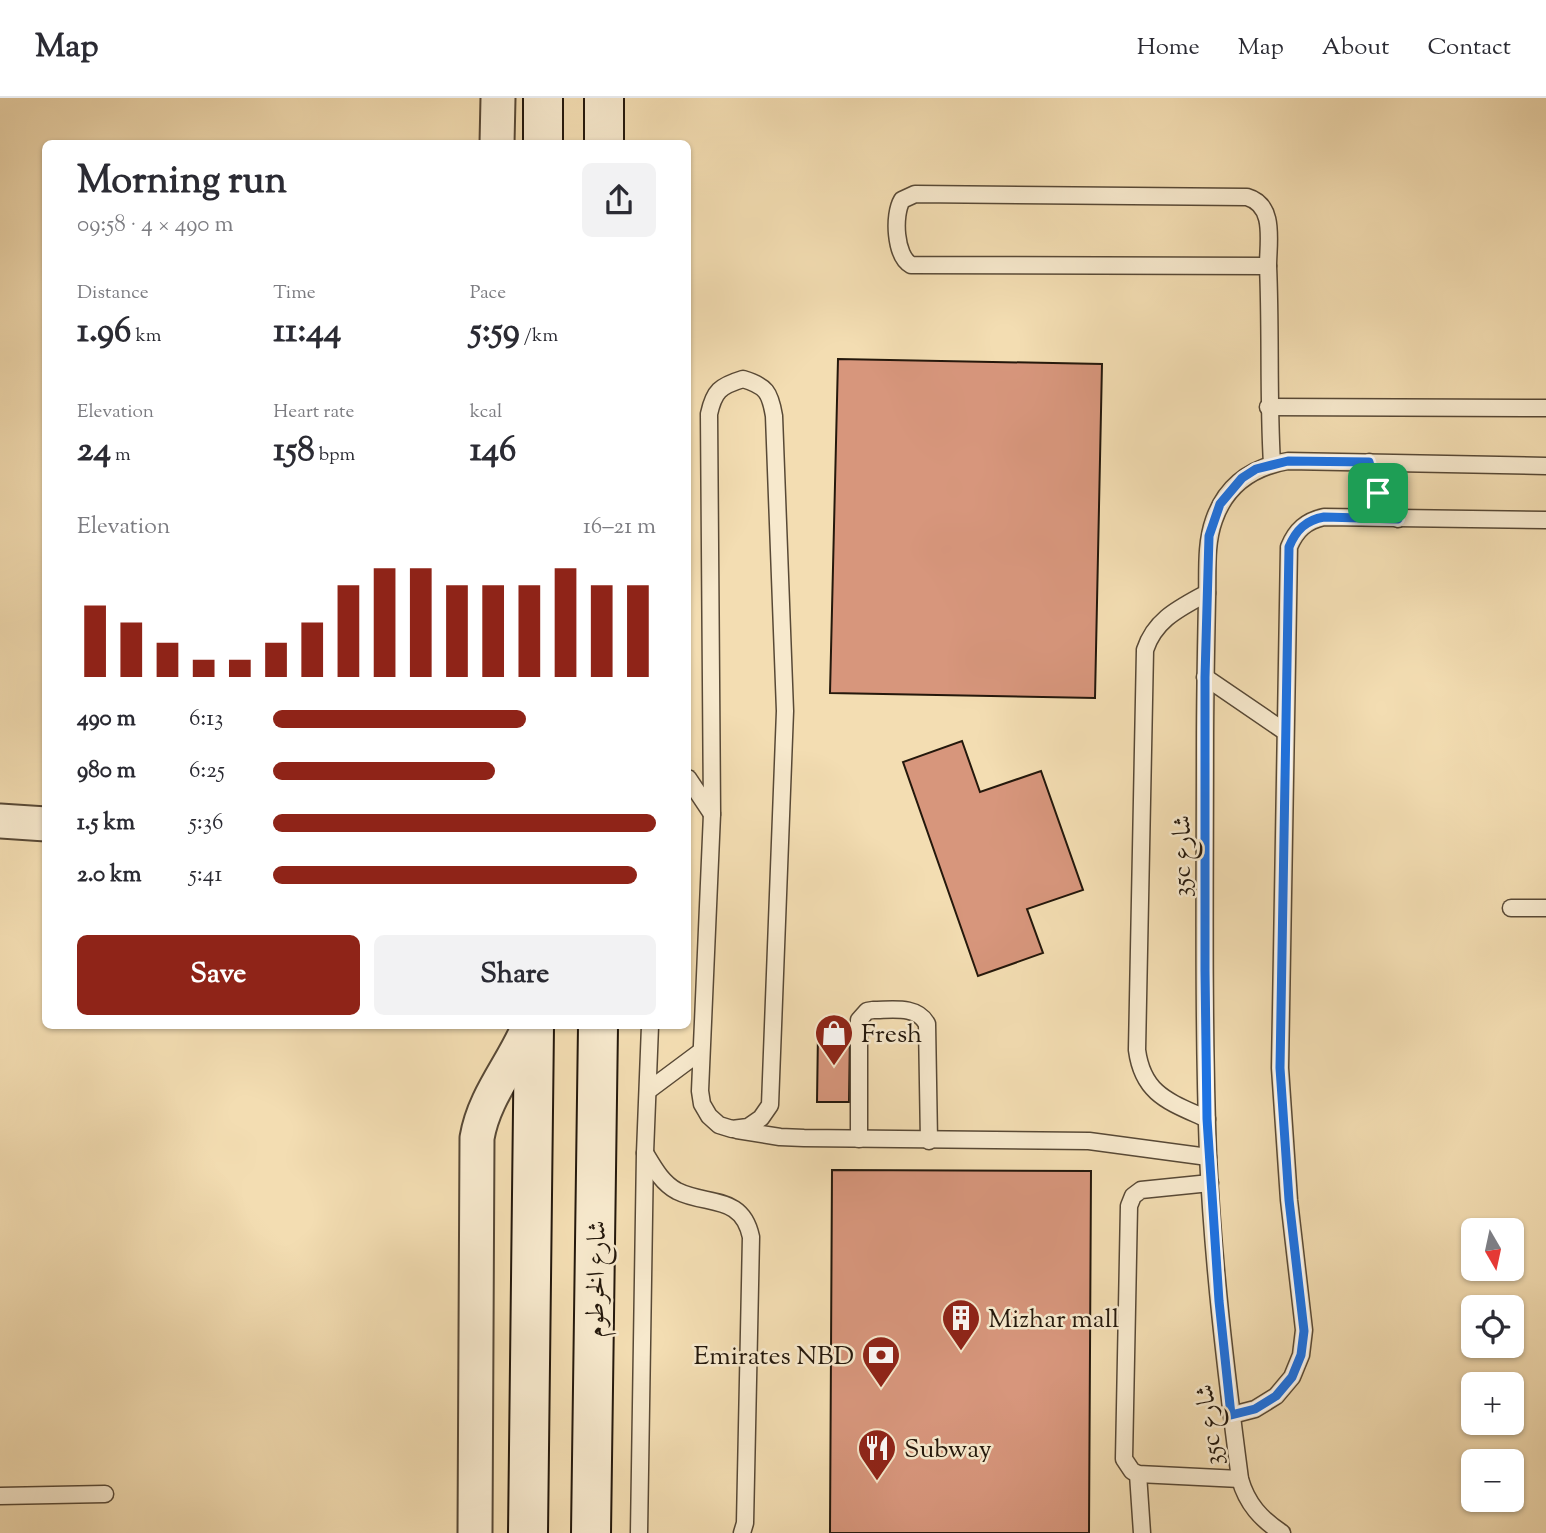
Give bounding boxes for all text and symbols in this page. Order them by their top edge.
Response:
text: Map [35,24,99,72]
text: Home [1137,31,1200,65]
text: Map [1238,31,1284,65]
text: About [1322,31,1389,65]
text: Contact [1427,31,1511,65]
text: Morning run [77,156,287,210]
button: share [582,163,656,237]
text: 09:58 · 4 × 490 m [77,209,233,242]
text: Distance [77,280,149,307]
text: Time [273,280,316,307]
text: Pace [470,280,506,307]
text: 1.96 [77,307,131,358]
text: 11:44 [273,307,342,358]
text: 5:59 [470,307,520,358]
text: km [131,323,162,350]
text: /km [520,323,558,350]
text: Elevation [77,399,154,426]
text: Heart rate [273,399,354,426]
text: kcal [470,399,502,426]
text: 24 [77,426,111,477]
text: 158 [273,426,315,477]
text: 146 [470,426,516,477]
text: m [111,442,131,469]
text: bpm [315,442,355,469]
pin [1348,463,1408,523]
icon: arrive [1359,474,1397,512]
text: Elevation [77,511,170,544]
text: 16–21 m [583,511,656,544]
text: 490 m [77,703,136,736]
text: 6:13 [189,703,223,736]
text: 980 m [77,755,136,788]
text: 6:25 [189,755,225,788]
text: 1.5 km [77,807,135,840]
text: 5:36 [189,807,223,840]
street label: 35c شارع [1165,815,1203,897]
text: 2.0 km [77,859,142,892]
text: 5:41 [189,859,222,892]
button: Save [77,935,360,1015]
button: Share [374,935,656,1015]
shop icon: Fresh [813,1012,855,1067]
place label: Fresh [861,1017,922,1054]
north arrow [1461,1218,1524,1281]
map controls [1461,1218,1524,1512]
street label: شارع الخرطوم [578,1220,619,1338]
button: locate [1461,1295,1524,1358]
building icon: Mizhar mall [940,1297,982,1352]
place label: Mizhar mall [988,1302,1119,1339]
bank icon: Emirates NBD [860,1334,902,1389]
place label: Emirates NBD [694,1339,854,1376]
button: + [1461,1372,1524,1435]
street label: 35c شارع [1187,1382,1235,1468]
restaurant icon: Subway [856,1427,898,1482]
place label: Subway [904,1432,992,1469]
button: − [1461,1449,1524,1512]

